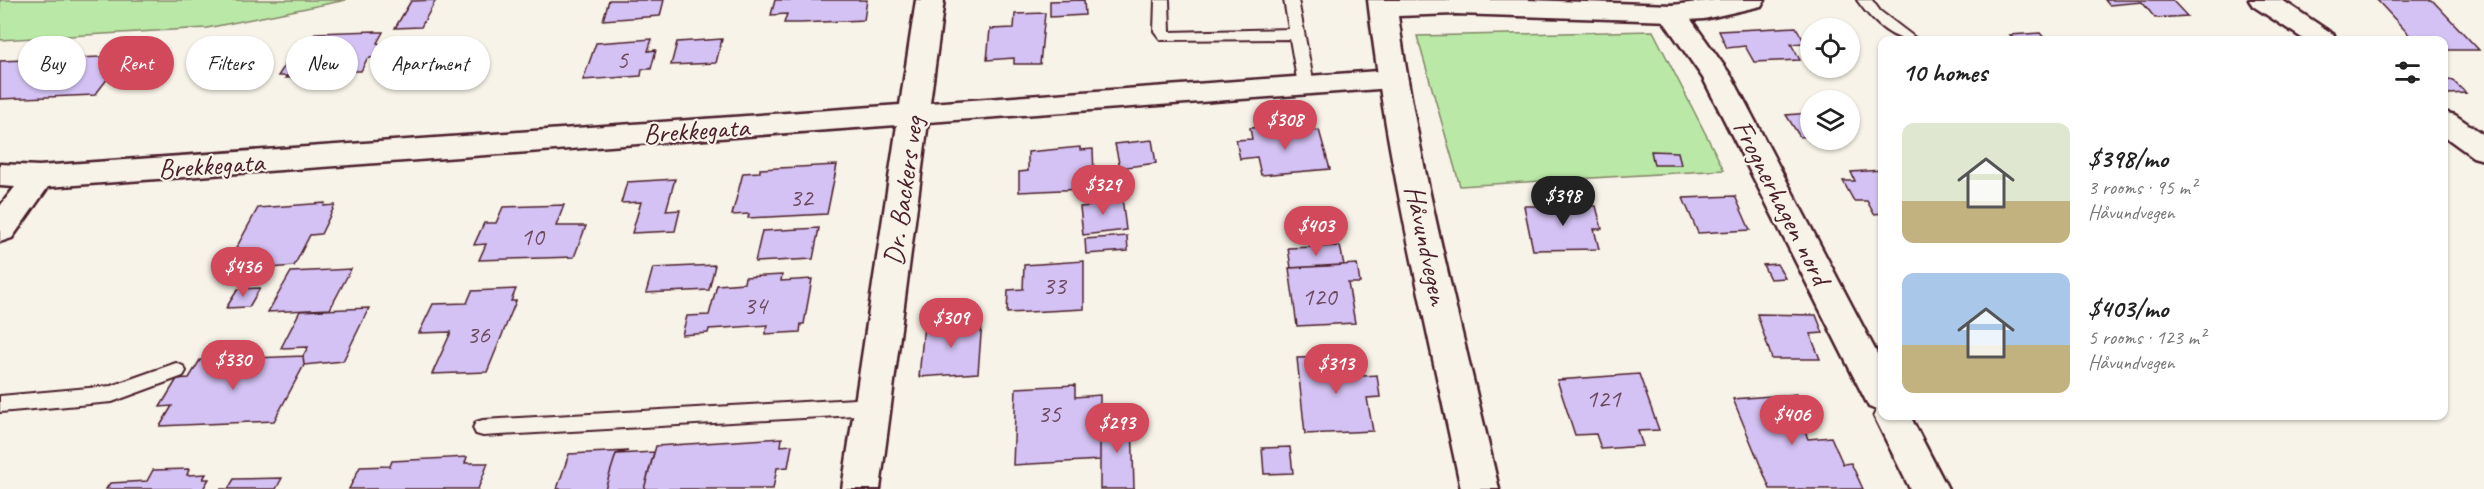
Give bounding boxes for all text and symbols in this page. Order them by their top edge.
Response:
map controls [1800,18,1860,150]
button: locate [1800,18,1860,78]
chip: Buy [18,36,86,90]
chip: Rent [98,36,174,90]
chip: Filters [186,36,274,90]
chip: New [286,36,358,90]
chip: Apartment [370,36,490,90]
house number: 5 [616,43,629,76]
text: 10 homes [1902,56,1987,89]
icon: filters [2391,56,2424,89]
button: layers [1800,90,1860,150]
pin: $308 [1249,100,1321,151]
text: $308 [1267,107,1303,132]
street label: Brekkegata [642,109,752,151]
street label: Dr. Backers veg [875,112,931,268]
street label: Frognerhagen nord [1725,114,1840,294]
text: $398/mo [2088,142,2168,175]
street label: Brekkegata [157,144,267,186]
icon: home [1950,147,2022,219]
pin: $329 [1067,165,1139,216]
text: $329 [1085,172,1121,197]
text: 3 rooms · 95 m² [2088,175,2196,200]
pin: $398 [1527,176,1599,227]
house number: 32 [789,181,815,214]
street label: Håvundvegen [1397,182,1457,309]
text: $398 [1545,183,1581,208]
text: Håvundvegen [2088,200,2175,225]
pin: $403 [1280,206,1352,257]
text: $403 [1298,213,1334,238]
house number: 10 [520,220,546,253]
pin: $436 [207,247,279,298]
text: $436 [225,254,261,279]
house number: 33 [1042,269,1068,302]
house number: 120 [1301,280,1339,313]
house number: 34 [743,289,769,322]
text: $403/mo [2088,292,2168,325]
icon: home [1950,297,2022,369]
pin: $309 [915,298,987,349]
text: $309 [933,305,969,330]
house number: 36 [466,318,491,351]
text: 5 rooms · 123 m² [2088,325,2205,350]
pin: $330 [197,340,269,391]
pin: $313 [1300,344,1372,395]
text: $330 [215,347,251,372]
text: Håvundvegen [2088,350,2175,375]
text: $313 [1318,351,1354,376]
house number: 121 [1585,382,1622,415]
pin: $406 [1756,395,1828,446]
house number: 35 [1037,397,1062,430]
text: $406 [1774,402,1810,427]
pin: $293 [1081,403,1153,454]
text: $293 [1099,410,1135,435]

